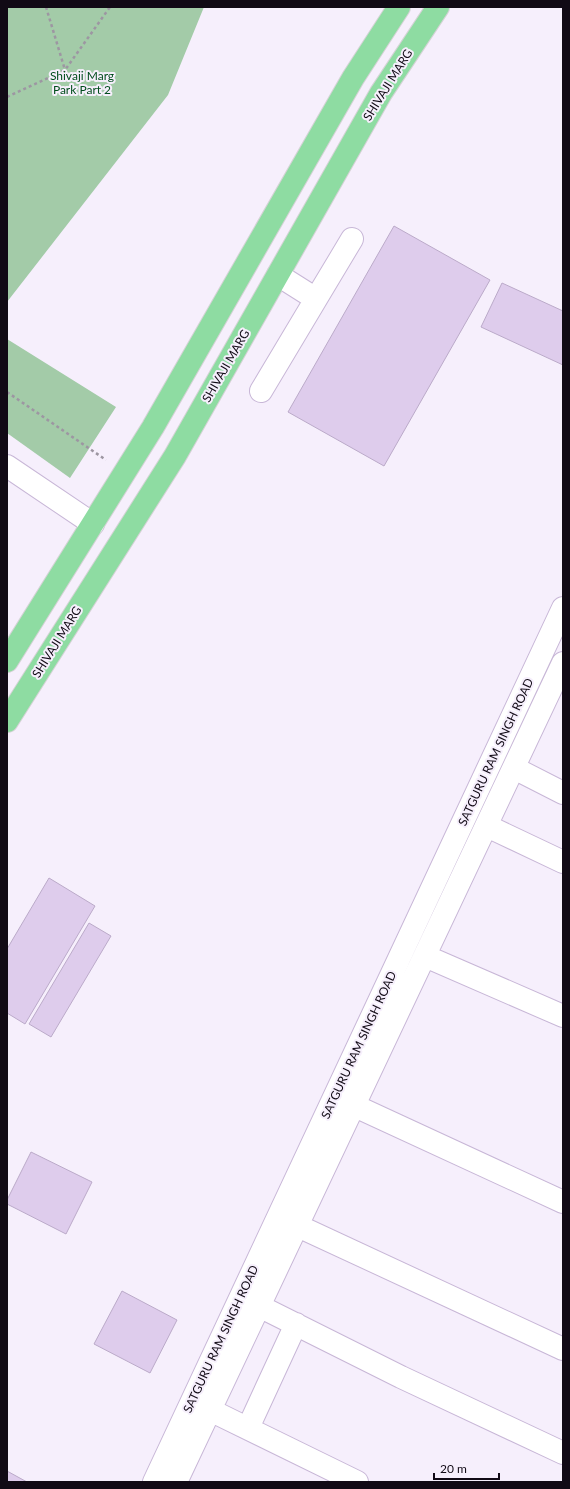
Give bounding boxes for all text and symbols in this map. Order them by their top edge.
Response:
street label: SHIVAJI MARG [360,46,416,123]
park label: Shivaji Marg Park Part 2 [50,68,114,97]
street label: SHIVAJI MARG [199,326,253,405]
street label: SHIVAJI MARG [29,603,85,680]
street label: SATGURU RAM SINGH ROAD [455,676,536,828]
street label: SATGURU RAM SINGH ROAD [318,969,399,1121]
street label: SATGURU RAM SINGH ROAD [180,1263,261,1415]
scale bar [434,1455,499,1481]
text: 20 m [440,1461,467,1476]

